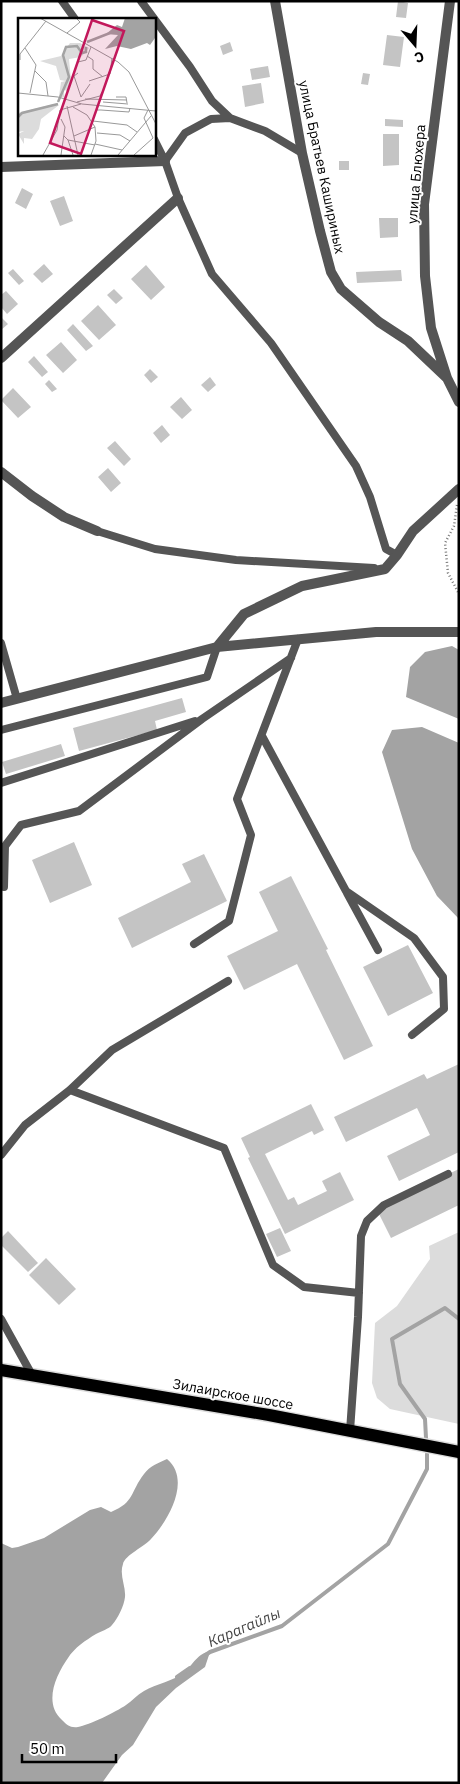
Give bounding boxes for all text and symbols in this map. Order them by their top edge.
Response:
inset map [18,18,155,155]
north arrow [390,20,440,70]
text: С [412,47,426,67]
street label: улица Братьев Кашириных [295,79,349,255]
street label: улица Блюхера [403,123,429,225]
street label: Зилаирское шоссе [171,1375,295,1414]
water label: Карагайлы [205,1603,283,1651]
scale bar [22,1732,116,1764]
text: 50 m [30,1739,65,1758]

